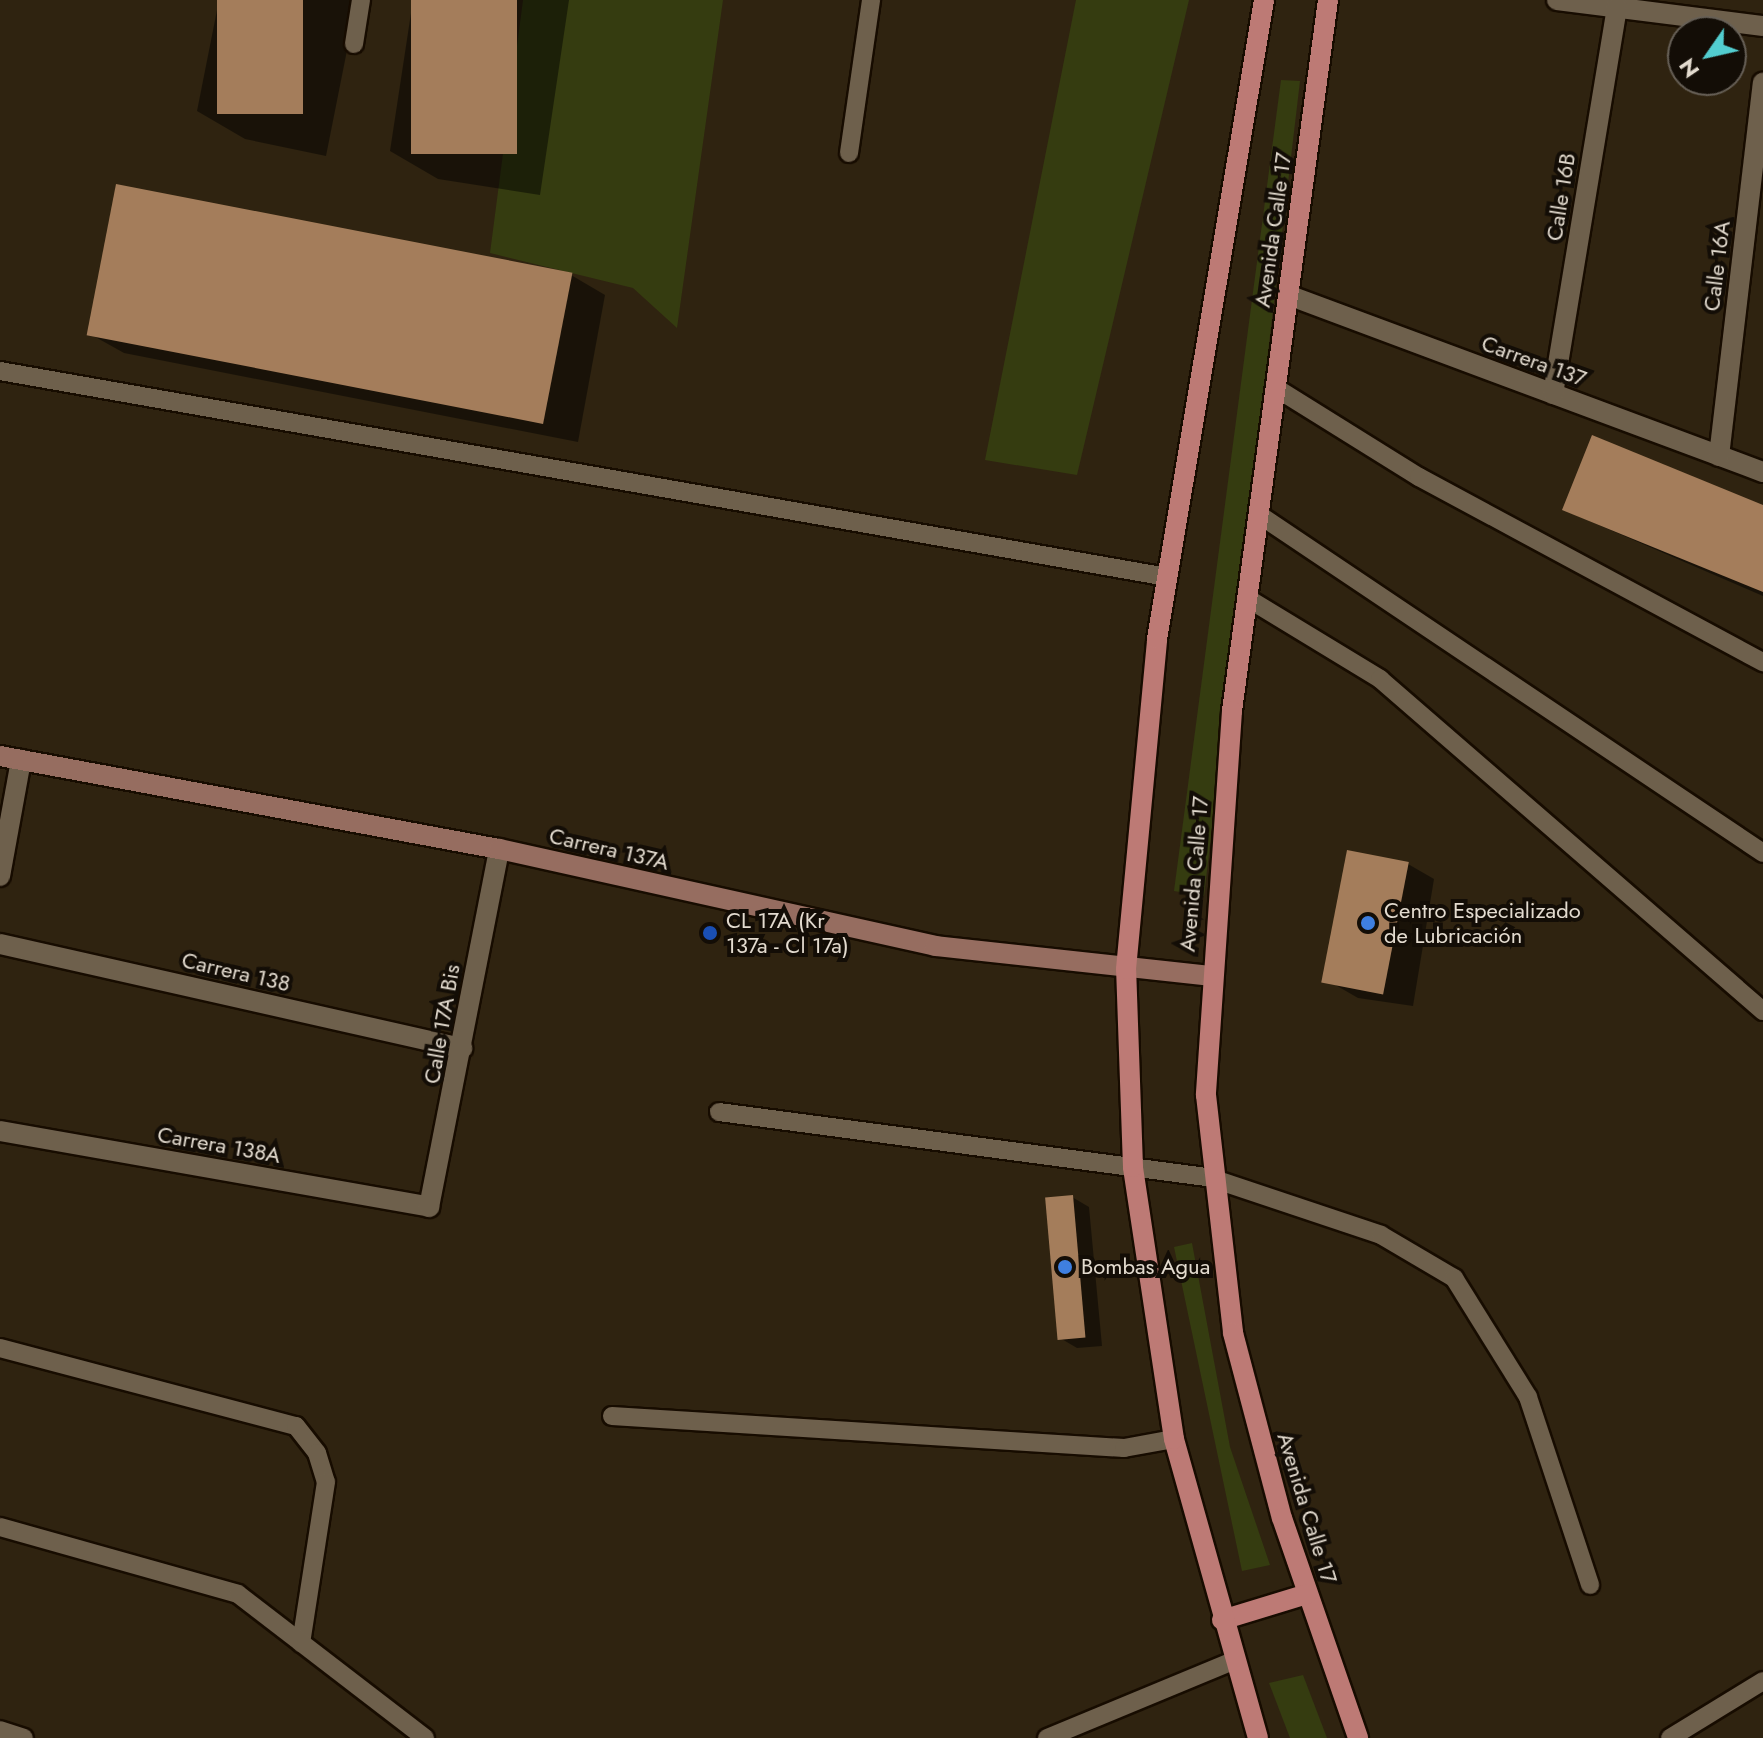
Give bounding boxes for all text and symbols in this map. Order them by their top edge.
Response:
north arrow [1667,16,1747,96]
text: N [1671,52,1707,84]
street label: Avenida Calle 17 [1249,151,1297,309]
street label: Calle 16B [1541,151,1581,243]
street label: Calle 16A [1698,219,1736,313]
street label: Carrera 137 [1478,330,1590,392]
street label: Avenida Calle 17 [1174,795,1214,953]
street label: Carrera 137A [547,822,671,876]
place label: Centro Especializado de Lubricación [1384,897,1581,948]
place label: CL 17A (Kr 137a - Cl 17a) [726,907,849,958]
marker: Centro Especializado de Lubricación [1359,914,1377,932]
marker: CL 17A (Kr 137a - Cl 17a) [701,924,719,942]
street label: Carrera 138 [179,947,293,997]
street label: Calle 17A Bis [419,962,465,1086]
street label: Carrera 138A [155,1121,283,1169]
place label: Bombas Agua [1081,1254,1210,1280]
marker: Bombas Agua [1056,1258,1074,1276]
street label: Avenida Calle 17 [1272,1429,1342,1587]

